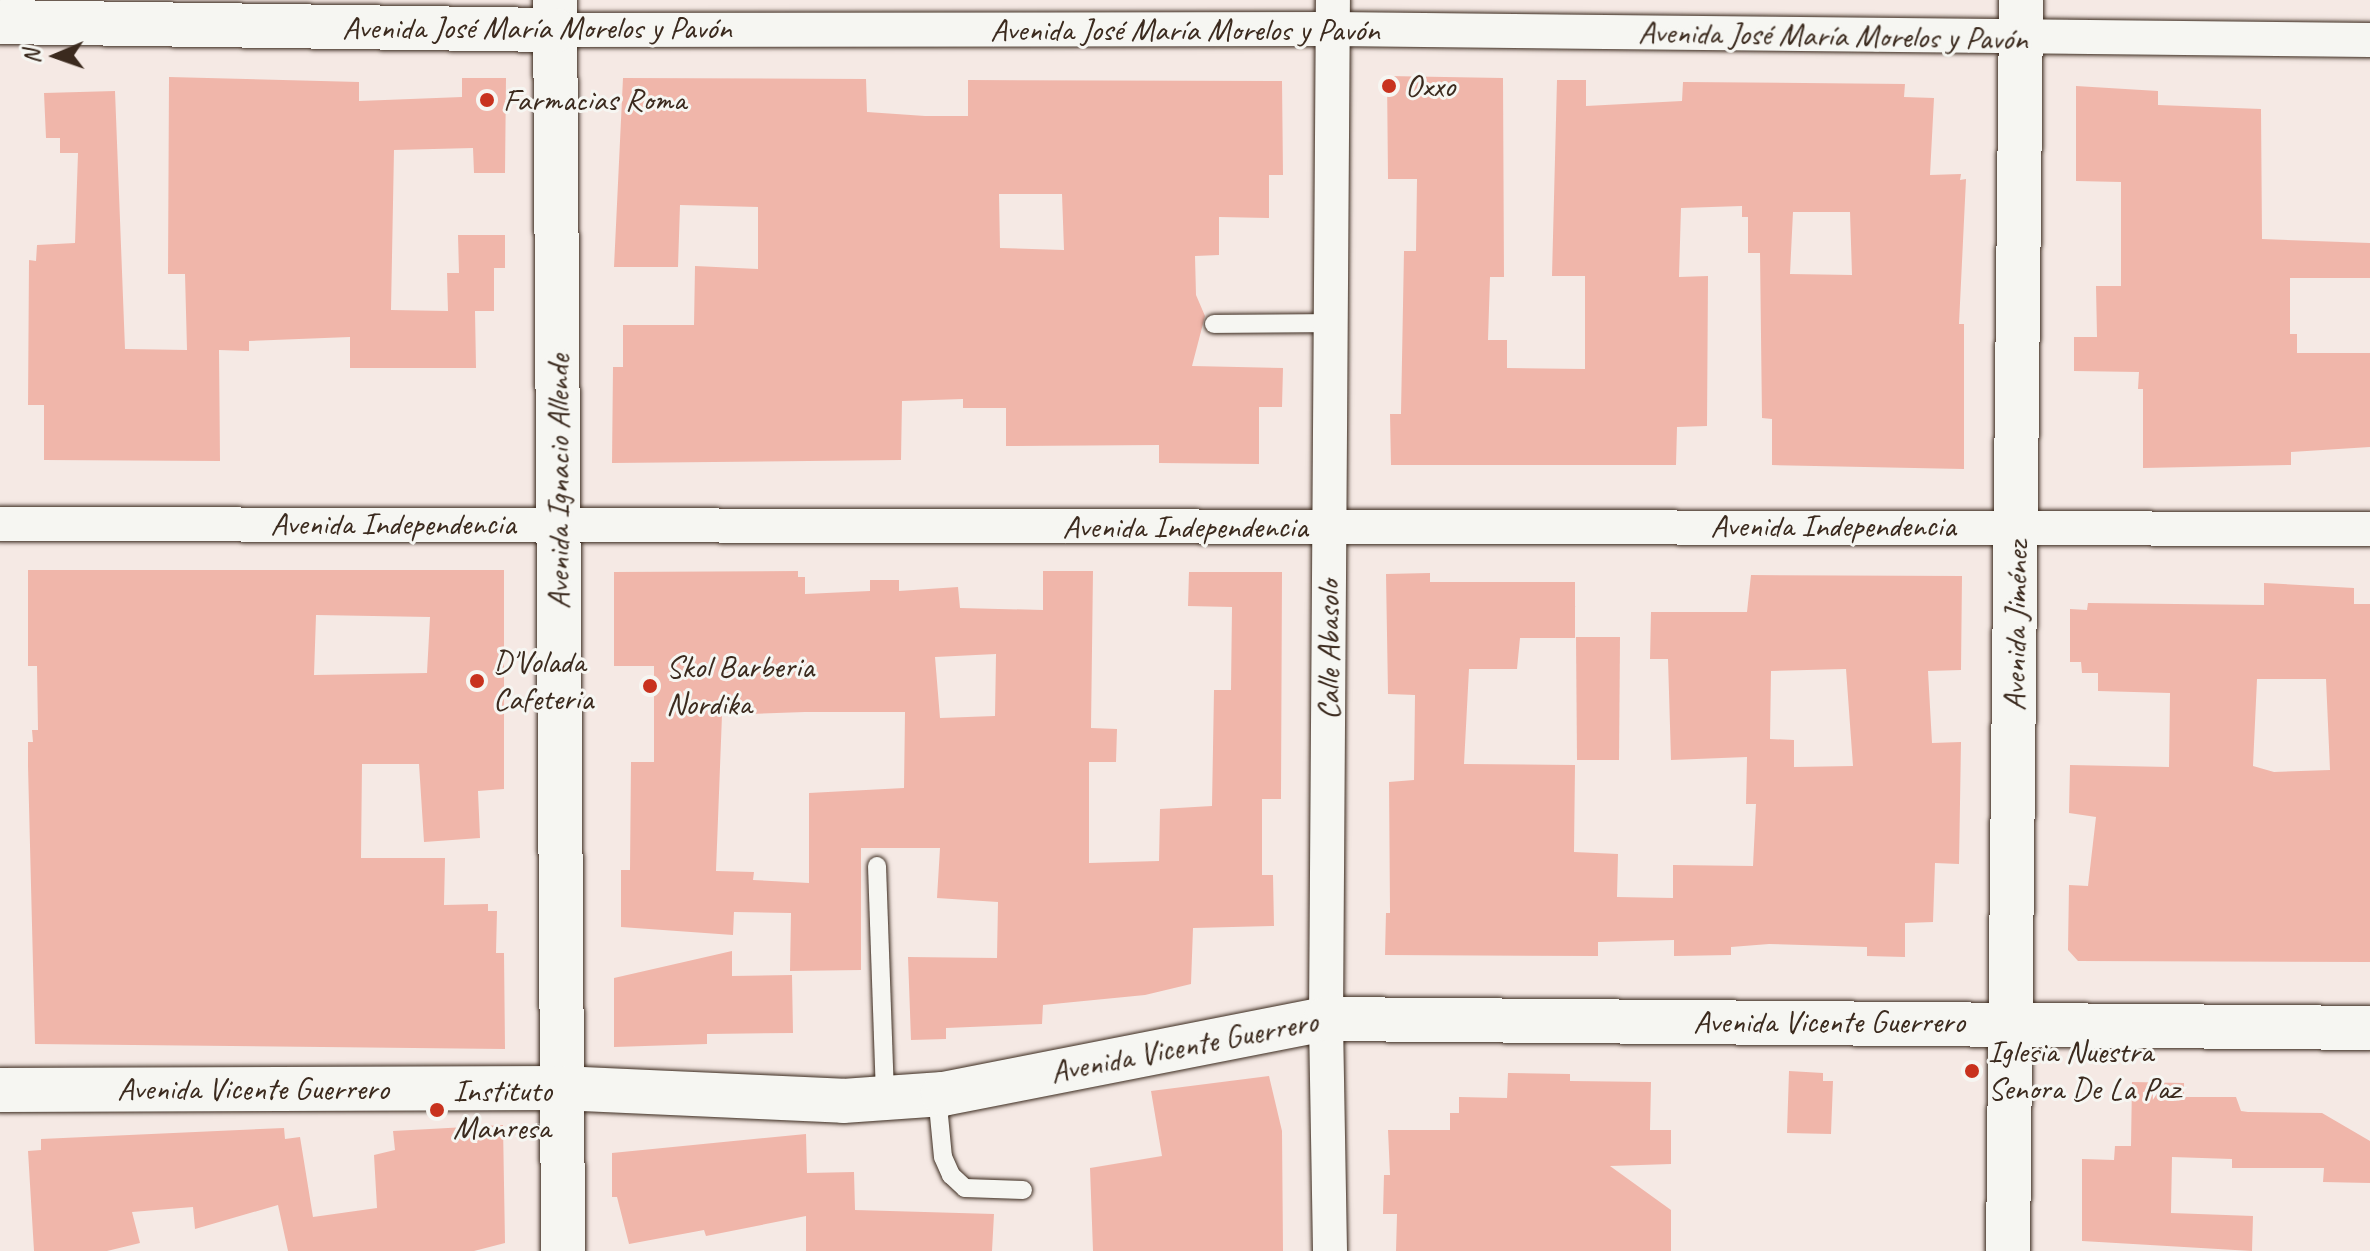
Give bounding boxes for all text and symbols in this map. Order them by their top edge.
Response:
street label: Avenida José María Morelos y Pavón [342,9,732,47]
street label: Avenida José María Morelos y Pavón [990,11,1380,49]
street label: Avenida José María Morelos y Pavón [1638,13,2028,59]
north arrow [16,16,96,96]
text: N [18,50,46,64]
place label: Oxxo [1405,67,1455,105]
marker: Oxxo [1380,77,1398,95]
place label: Farmacias Roma [503,81,684,119]
marker: Farmacias Roma [478,91,496,109]
street label: Avenida Ignacio Allende [540,355,578,609]
street label: Avenida Independencia [270,505,516,543]
street label: Avenida Independencia [1710,507,1956,545]
street label: Avenida Independencia [1062,508,1308,546]
street label: Avenida Jiménez [1995,541,2037,711]
street label: Calle Abasolo [1310,580,1348,720]
place label: D'Volada Cafeteria [493,644,593,719]
place label: Skol Barberia Nordika [666,649,816,724]
marker: D'Volada Cafeteria [468,672,486,690]
marker: Skol Barberia Nordika [641,677,659,695]
street label: Avenida Vicente Guerrero [1047,1002,1321,1092]
street label: Avenida Vicente Guerrero [1693,1003,1965,1041]
place label: Iglesia Nuestra Senora De La Paz [1988,1034,2181,1109]
marker: Iglesia Nuestra Senora De La Paz [1963,1062,1981,1080]
street label: Avenida Vicente Guerrero [117,1070,389,1108]
place label: Instituto Manresa [453,1073,552,1148]
marker: Instituto Manresa [428,1101,446,1119]

